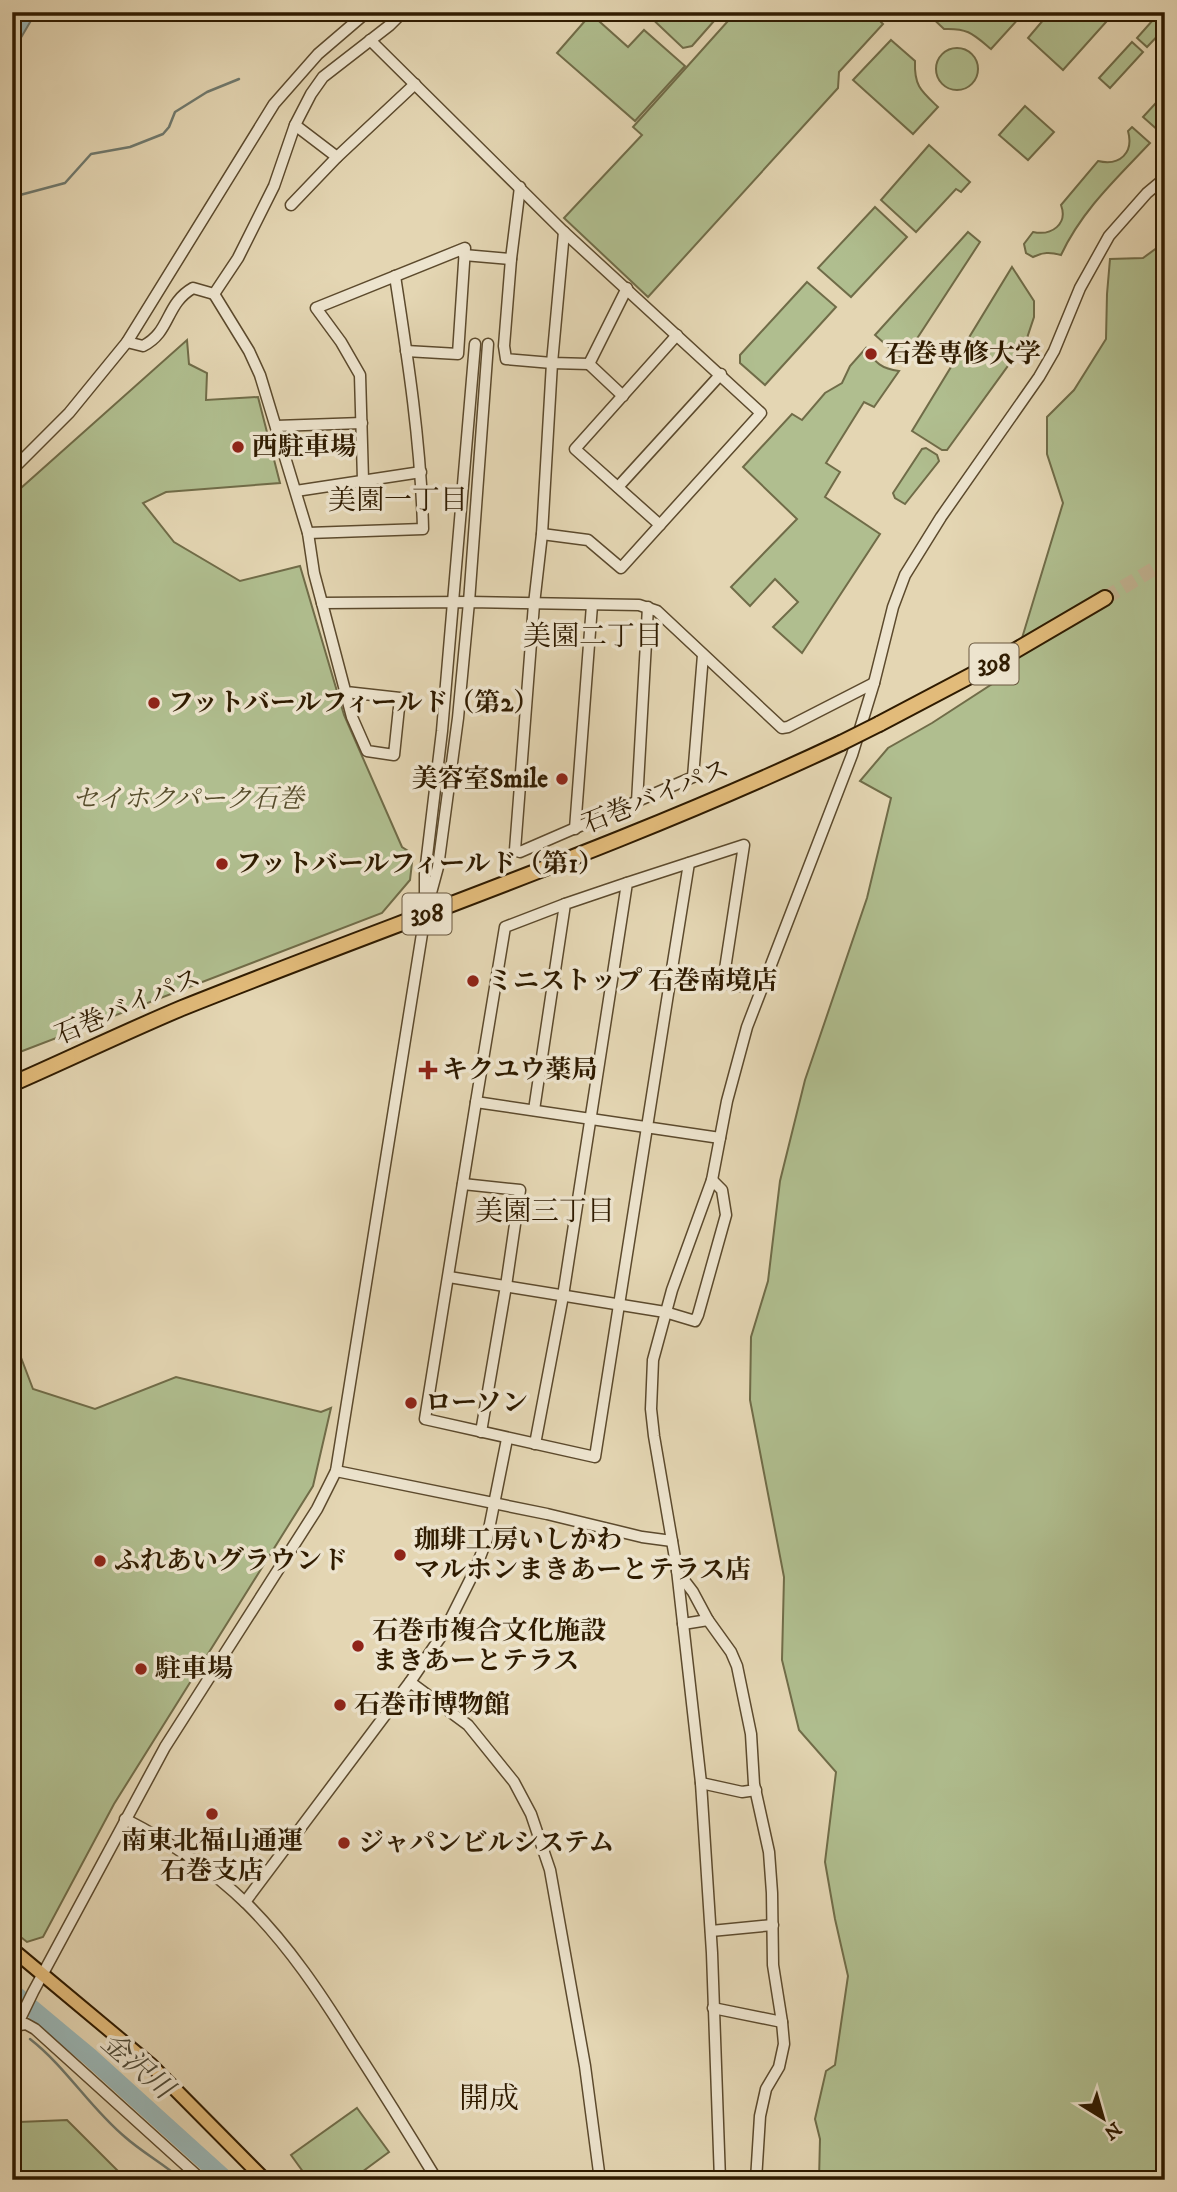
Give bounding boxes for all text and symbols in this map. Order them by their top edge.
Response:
place label: 石巻専修大学 [885,338,1041,371]
marker: 石巻専修大学 [863,346,879,362]
place label: 西駐車場 [252,431,356,464]
marker: 西駐車場 [230,439,246,455]
district label: 美園一丁目 [328,483,468,518]
district label: 美園二丁目 [523,619,663,654]
road number: 398 [970,644,1018,684]
place label: フットバールフィールド（第2） [168,687,539,720]
marker: フットバールフィールド（第2） [146,695,162,711]
street label: 石巻バイパス [578,753,734,841]
place label: 美容室Smile [412,763,548,796]
marker: 美容室Smile [554,771,570,787]
park label: セイホクパーク石巻 [72,783,306,816]
place label: フットバールフィールド（第1） [236,848,604,881]
marker: フットバールフィールド（第1） [214,856,230,872]
road number: 398 [402,894,452,934]
street label: 石巻バイパス [50,961,206,1053]
place label: ミニストップ 石巻南境店 [487,965,778,998]
marker: ミニストップ 石巻南境店 [465,973,481,989]
place label: キクユウ薬局 [442,1054,597,1087]
marker: キクユウ薬局 [420,1062,436,1078]
district label: 美園三丁目 [475,1194,615,1229]
place label: ローソン [425,1387,528,1420]
marker: ローソン [403,1395,419,1411]
place label: 珈琲工房いしかわ マルホンまきあーとテラス店 [414,1524,751,1587]
place label: ふれあいグラウンド [114,1545,348,1578]
marker: 珈琲工房いしかわ マルホンまきあーとテラス店 [392,1547,408,1563]
marker: ふれあいグラウンド [92,1553,108,1569]
place label: 石巻市複合文化施設 まきあーとテラス [372,1615,606,1678]
marker: 石巻市複合文化施設 まきあーとテラス [350,1638,366,1654]
place label: 駐車場 [155,1653,233,1686]
marker: 駐車場 [133,1661,149,1677]
place label: 石巻市博物館 [354,1689,510,1722]
marker: 石巻市博物館 [332,1697,348,1713]
marker: 南東北福山通運 石巻支店 [204,1806,220,1822]
place label: 南東北福山通運 石巻支店 [121,1825,303,1888]
place label: ジャパンビルシステム [358,1827,614,1860]
marker: ジャパンビルシステム [336,1835,352,1851]
water label: 金沢川 [94,2025,182,2109]
district label: 開成 [459,2081,519,2118]
north arrow [1068,2084,1138,2154]
text: N [1099,2116,1125,2144]

